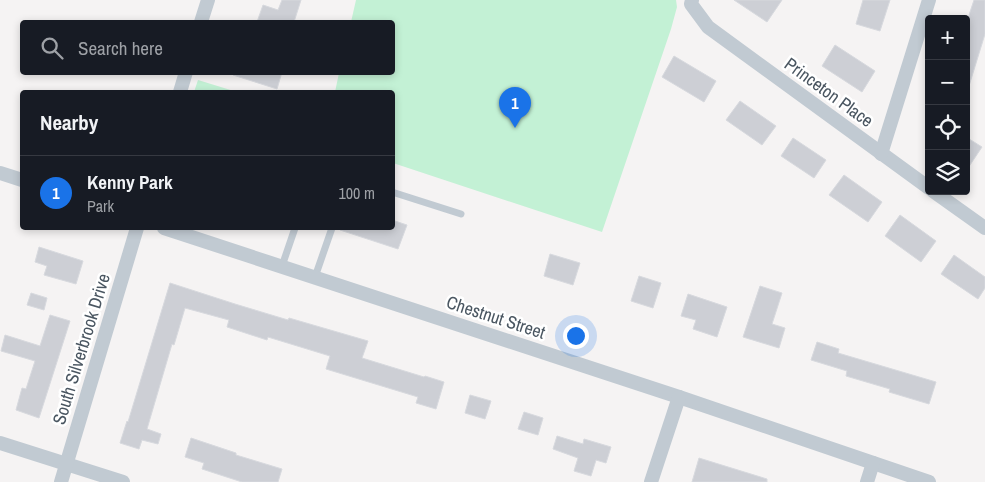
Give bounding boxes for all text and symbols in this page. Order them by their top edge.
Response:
map controls [925,15,970,195]
button: + [925,15,970,60]
search box [20,20,395,75]
icon: search [38,34,66,62]
text: Search here [78,35,163,61]
street label: Princeton Place [780,51,878,133]
button: − [925,60,970,105]
pin: 1 [499,87,531,128]
button: locate [925,105,970,150]
text: Nearby [40,108,98,137]
button: layers [925,150,970,195]
text: Kenny Park [87,169,173,195]
text: 1 [52,182,60,204]
text: 100 m [339,182,375,204]
text: Park [87,195,114,217]
street label: South Silverbrook Drive [46,270,116,428]
street label: Chestnut Street [443,289,549,345]
your location [563,323,589,349]

